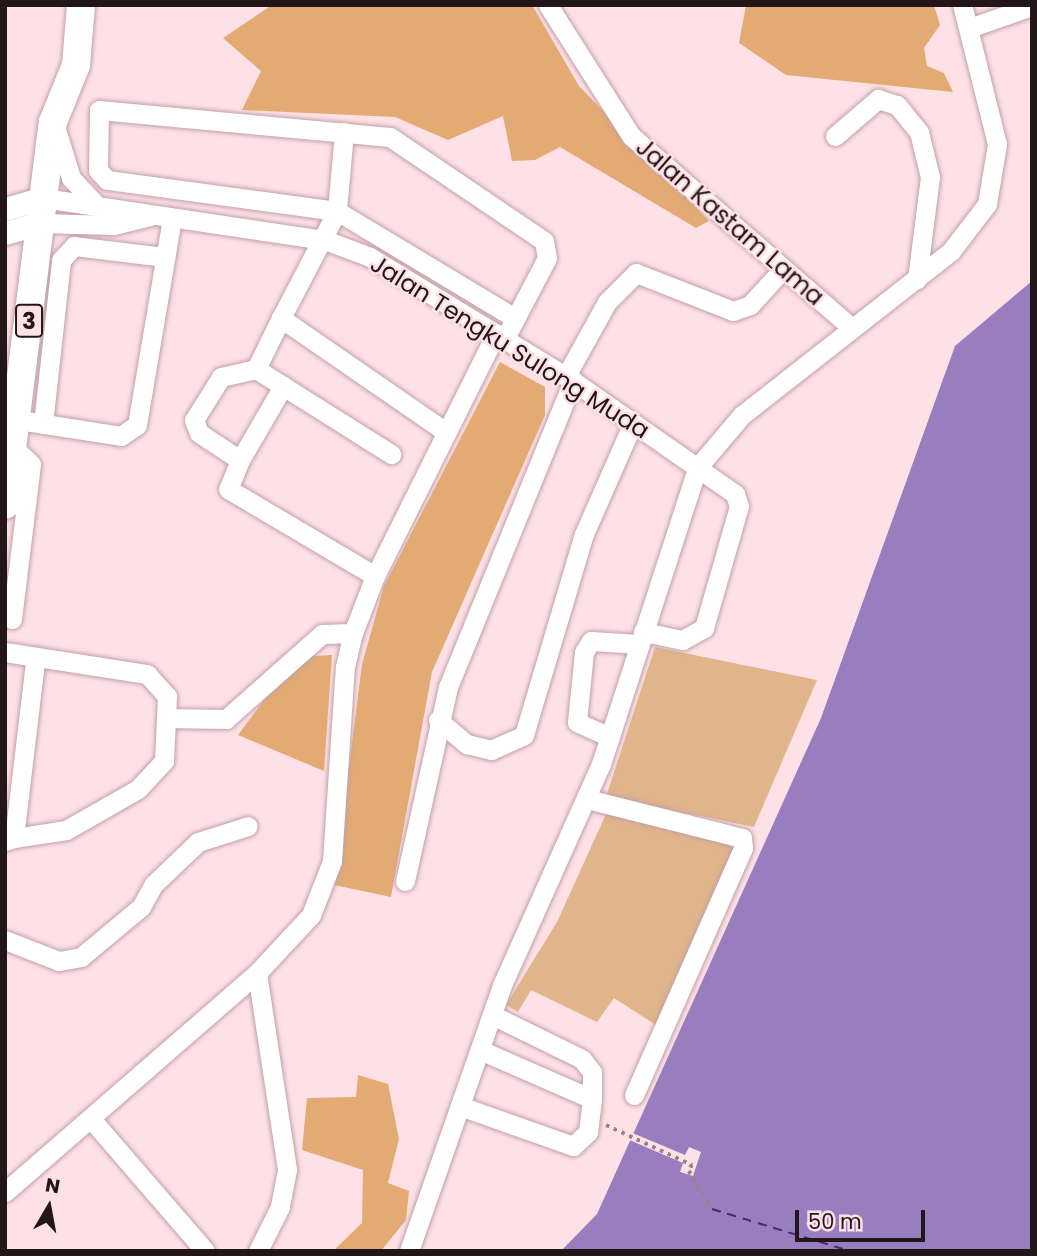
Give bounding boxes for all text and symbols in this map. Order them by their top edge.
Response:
street label: Jalan Kastam Lama [630,133,830,311]
street label: Jalan Tengku Sulong Muda [365,249,655,445]
road number: 3 [15,302,43,340]
text: N [43,1171,62,1200]
north arrow [14,1172,84,1242]
scale bar [799,1196,928,1240]
text: 50 m [808,1207,862,1236]

